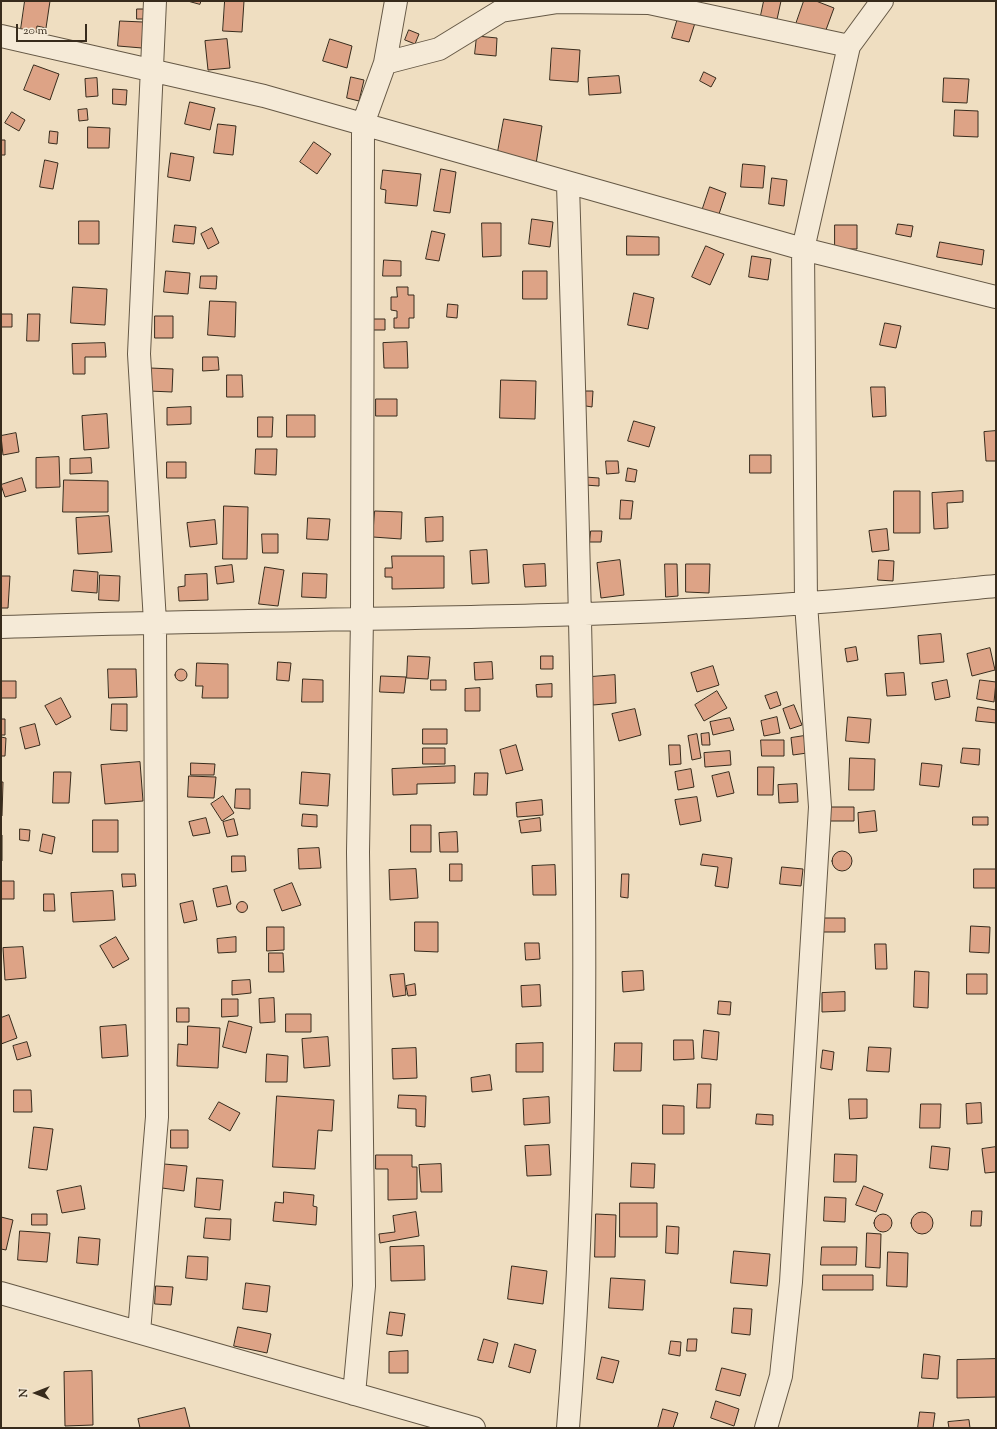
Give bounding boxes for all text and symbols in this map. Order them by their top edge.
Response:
scale bar [18,16,89,42]
text: 20 m [23,22,47,40]
north arrow [16,1373,56,1413]
text: N [16,1389,32,1397]

